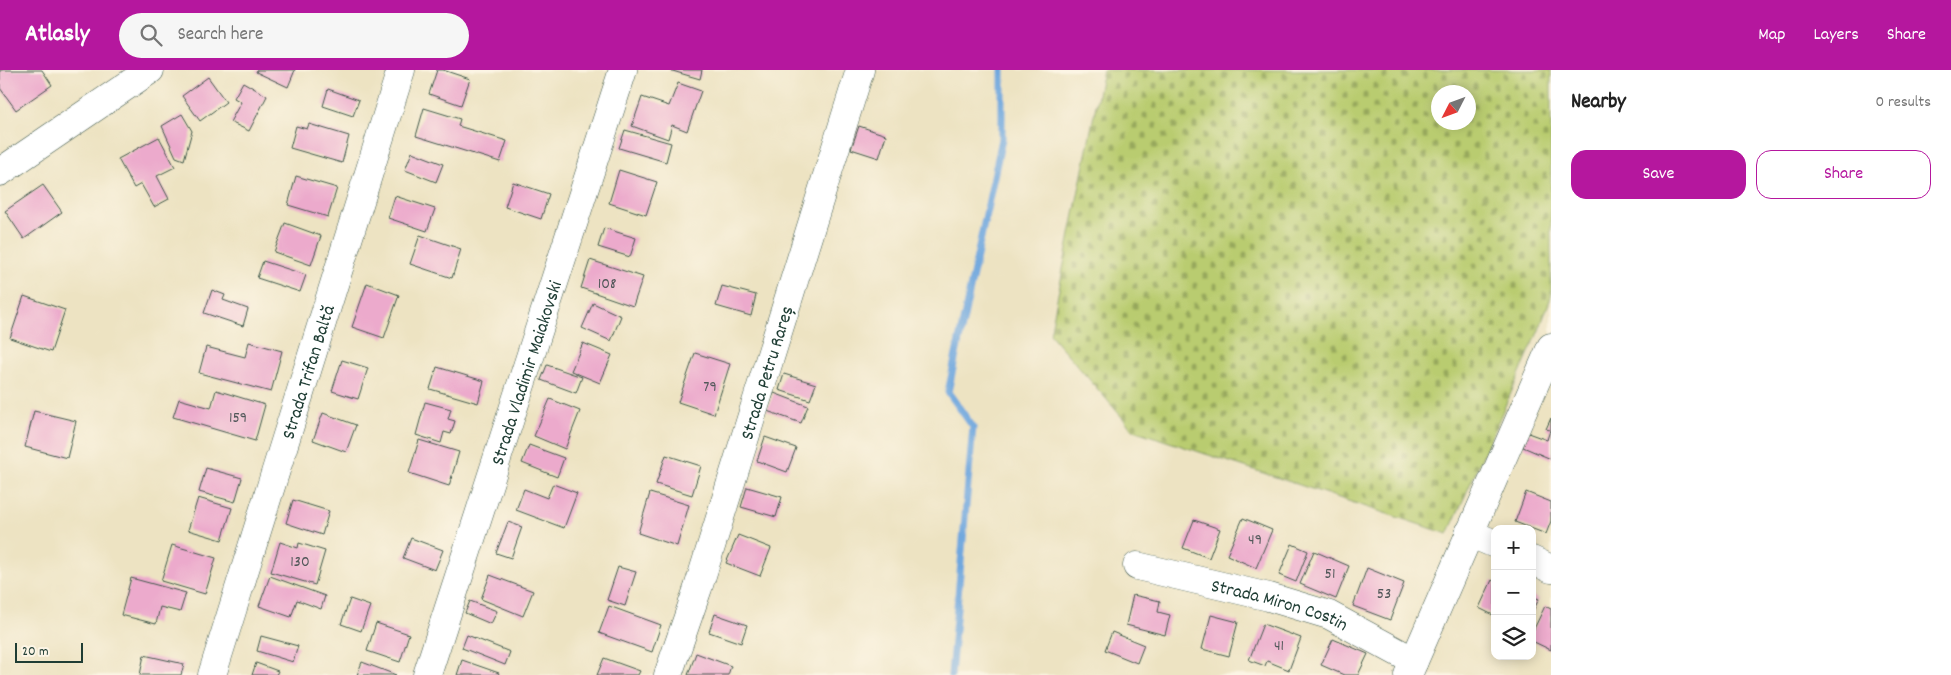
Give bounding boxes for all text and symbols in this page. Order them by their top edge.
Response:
search box [119,13,469,58]
text: Atlasly [25,18,89,52]
icon: search [137,21,165,49]
text: Search here [177,22,263,49]
text: Map [1758,23,1785,48]
text: Layers [1813,23,1859,48]
text: Share [1887,23,1926,48]
north arrow [1431,85,1476,130]
text: Nearby [1571,88,1626,118]
text: 0 results [1876,91,1931,114]
button: Save [1571,150,1746,199]
button: Share [1756,150,1931,199]
house number: 108 [598,273,616,296]
street label: Strada Vladimir Maiakovski [486,277,571,469]
street label: Strada Trifan Baltă [276,301,344,443]
street label: Strada Petru Rareș [735,303,802,444]
house number: 79 [703,376,717,399]
house number: 159 [229,407,247,430]
map controls [1491,525,1536,660]
button: + [1491,525,1536,570]
house number: 49 [1248,529,1262,552]
house number: 130 [290,551,310,574]
house number: 51 [1325,563,1335,586]
button: − [1491,570,1536,615]
street label: Strada Miron Costin [1208,574,1352,640]
house number: 53 [1377,583,1391,606]
button: layers [1491,615,1536,660]
house number: 41 [1274,635,1284,658]
scale bar [15,640,82,663]
text: 20 m [22,642,49,662]

